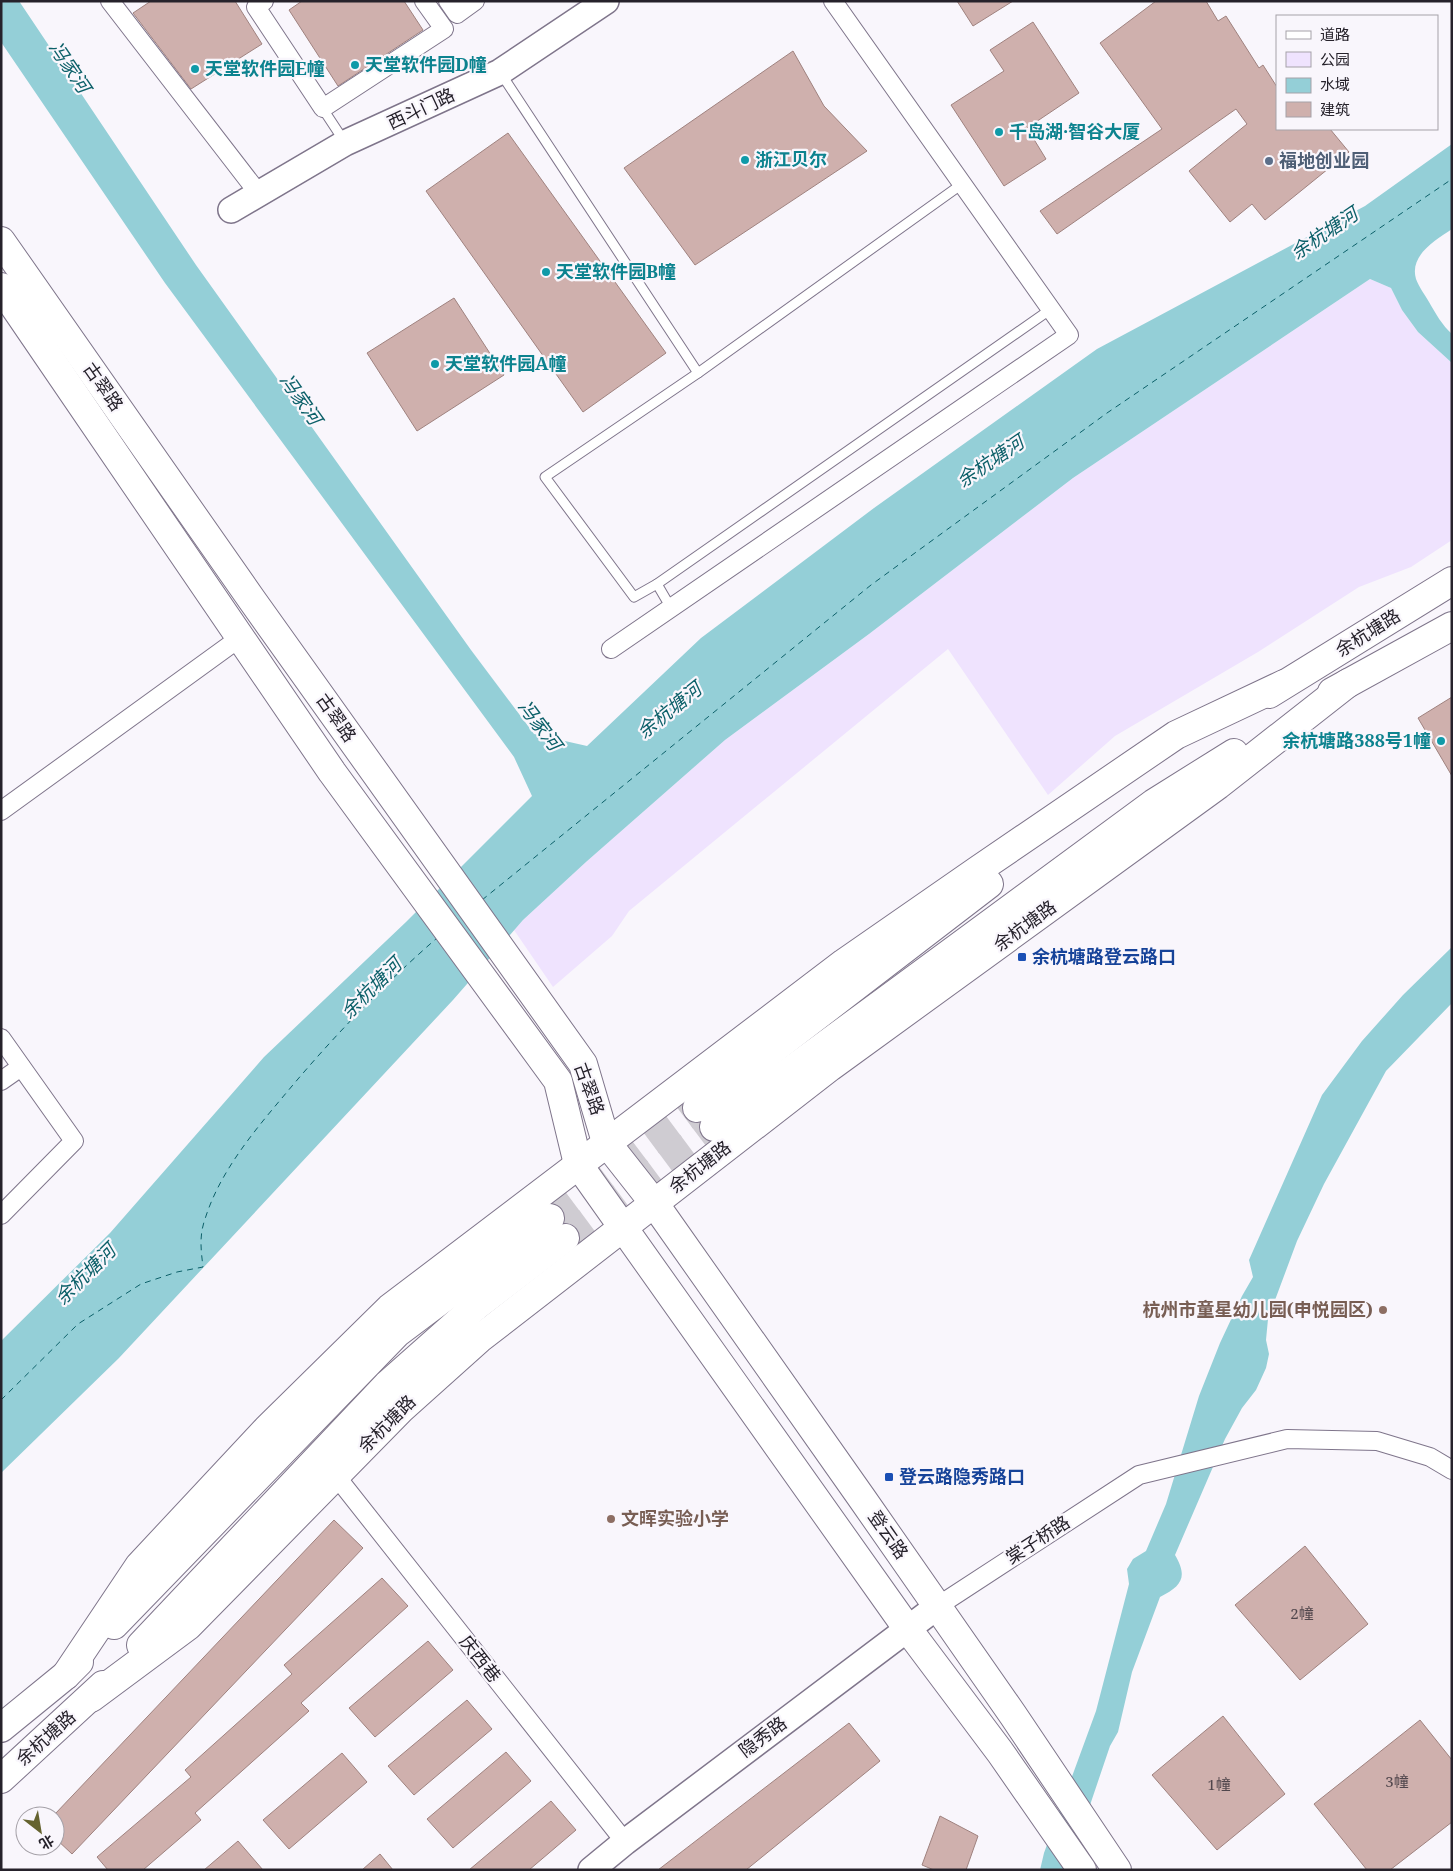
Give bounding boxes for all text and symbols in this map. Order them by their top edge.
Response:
legend [1276,15,1438,130]
text: 道路 [1320,24,1350,44]
water label: 冯家河 [43,36,99,101]
text: 公园 [1320,49,1350,69]
place label: 天堂软件园D幢 [365,52,487,76]
place label: 天堂软件园E幢 [205,56,325,80]
marker: 天堂软件园D幢 [349,59,361,71]
marker: 天堂软件园E幢 [189,63,201,75]
text: 水域 [1320,74,1350,94]
street label: 西斗门路 [383,82,458,134]
text: 建筑 [1320,99,1350,119]
place label: 千岛湖·智谷大厦 [1009,119,1140,143]
marker: 千岛湖·智谷大厦 [993,126,1005,138]
place label: 浙江贝尔 [755,147,827,171]
place label: 福地创业园 [1279,148,1369,172]
marker: 浙江贝尔 [739,154,751,166]
marker: 福地创业园 [1263,155,1275,167]
water label: 余杭塘河 [1285,199,1366,265]
place label: 天堂软件园B幢 [556,259,676,283]
marker: 天堂软件园B幢 [540,266,552,278]
place label: 天堂软件园A幢 [445,351,567,375]
street label: 古翠路 [79,357,129,415]
marker: 天堂软件园A幢 [429,358,441,370]
water label: 冯家河 [274,368,330,433]
water label: 余杭塘河 [951,427,1032,493]
street label: 余杭塘路 [1331,603,1404,661]
water label: 余杭塘河 [631,673,710,744]
street label: 古翠路 [312,688,362,746]
water label: 冯家河 [512,694,570,759]
place label: 余杭塘路388号1幢 [1282,728,1431,752]
marker: 余杭塘路388号1幢 [1435,735,1447,747]
street label: 余杭塘路 [988,894,1061,956]
place label: 余杭塘路登云路口 [1032,944,1176,968]
water label: 余杭塘河 [335,949,410,1024]
marker: 余杭塘路登云路口 [1016,951,1028,963]
street label: 古翠路 [569,1059,610,1118]
street label: 余杭塘路 [664,1135,735,1198]
water label: 余杭塘河 [49,1235,124,1310]
place label: 杭州市童星幼儿园(申悦园区) [1143,1297,1373,1321]
marker: 杭州市童星幼儿园(申悦园区) [1377,1304,1389,1316]
street label: 余杭塘路 [352,1389,420,1457]
place label: 登云路隐秀路口 [899,1464,1025,1488]
marker: 登云路隐秀路口 [883,1471,895,1483]
street label: 登云路 [864,1505,914,1563]
place label: 文晖实验小学 [621,1506,729,1530]
street label: 棠子桥路 [1001,1509,1074,1569]
marker: 文晖实验小学 [605,1513,617,1525]
house number: 2幢 [1290,1603,1314,1623]
street label: 庆西巷 [455,1630,507,1687]
street label: 余杭塘路 [11,1704,80,1770]
street label: 隐秀路 [734,1710,791,1762]
house number: 3幢 [1385,1771,1409,1791]
house number: 1幢 [1207,1774,1231,1794]
north arrow [15,1806,65,1856]
text: 北 [36,1831,58,1854]

